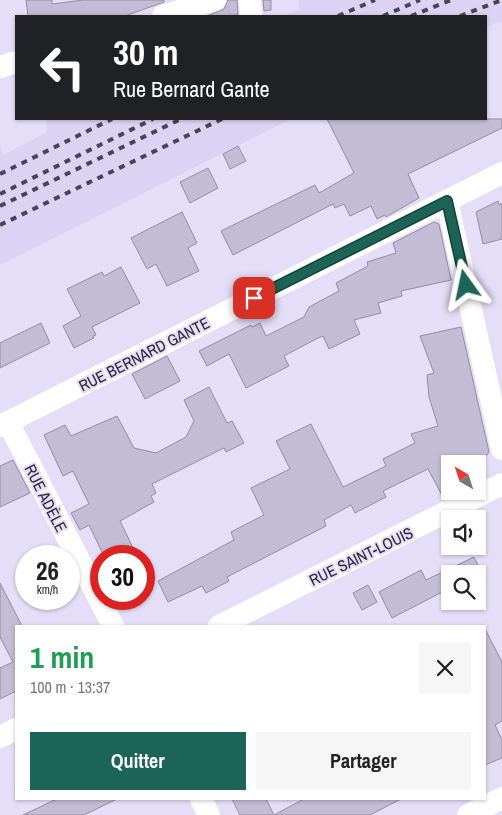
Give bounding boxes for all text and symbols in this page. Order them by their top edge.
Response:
text: 30 m [113,29,178,76]
icon: left [30,35,95,100]
text: Rue Bernard Gante [113,74,269,104]
position arrow [439,258,491,310]
pin [233,277,275,319]
icon: arrive [240,284,268,312]
street label: RUE BERNARD GANTE [75,311,213,397]
north arrow [441,455,486,500]
map controls [441,455,486,610]
street label: RUE ADÈLE [19,460,73,536]
button: sound [441,510,486,555]
street label: RUE SAINT-LOUIS [305,521,417,591]
speed limit sign: 30 [90,545,155,610]
text: 26 [36,554,59,588]
button: search [441,565,486,610]
text: km/h [37,582,58,598]
text: 1 min [30,637,94,677]
button: close [419,642,471,694]
text: 100 m · 13:37 [30,676,110,698]
button: Quitter [30,732,246,790]
button: Partager [256,732,471,790]

